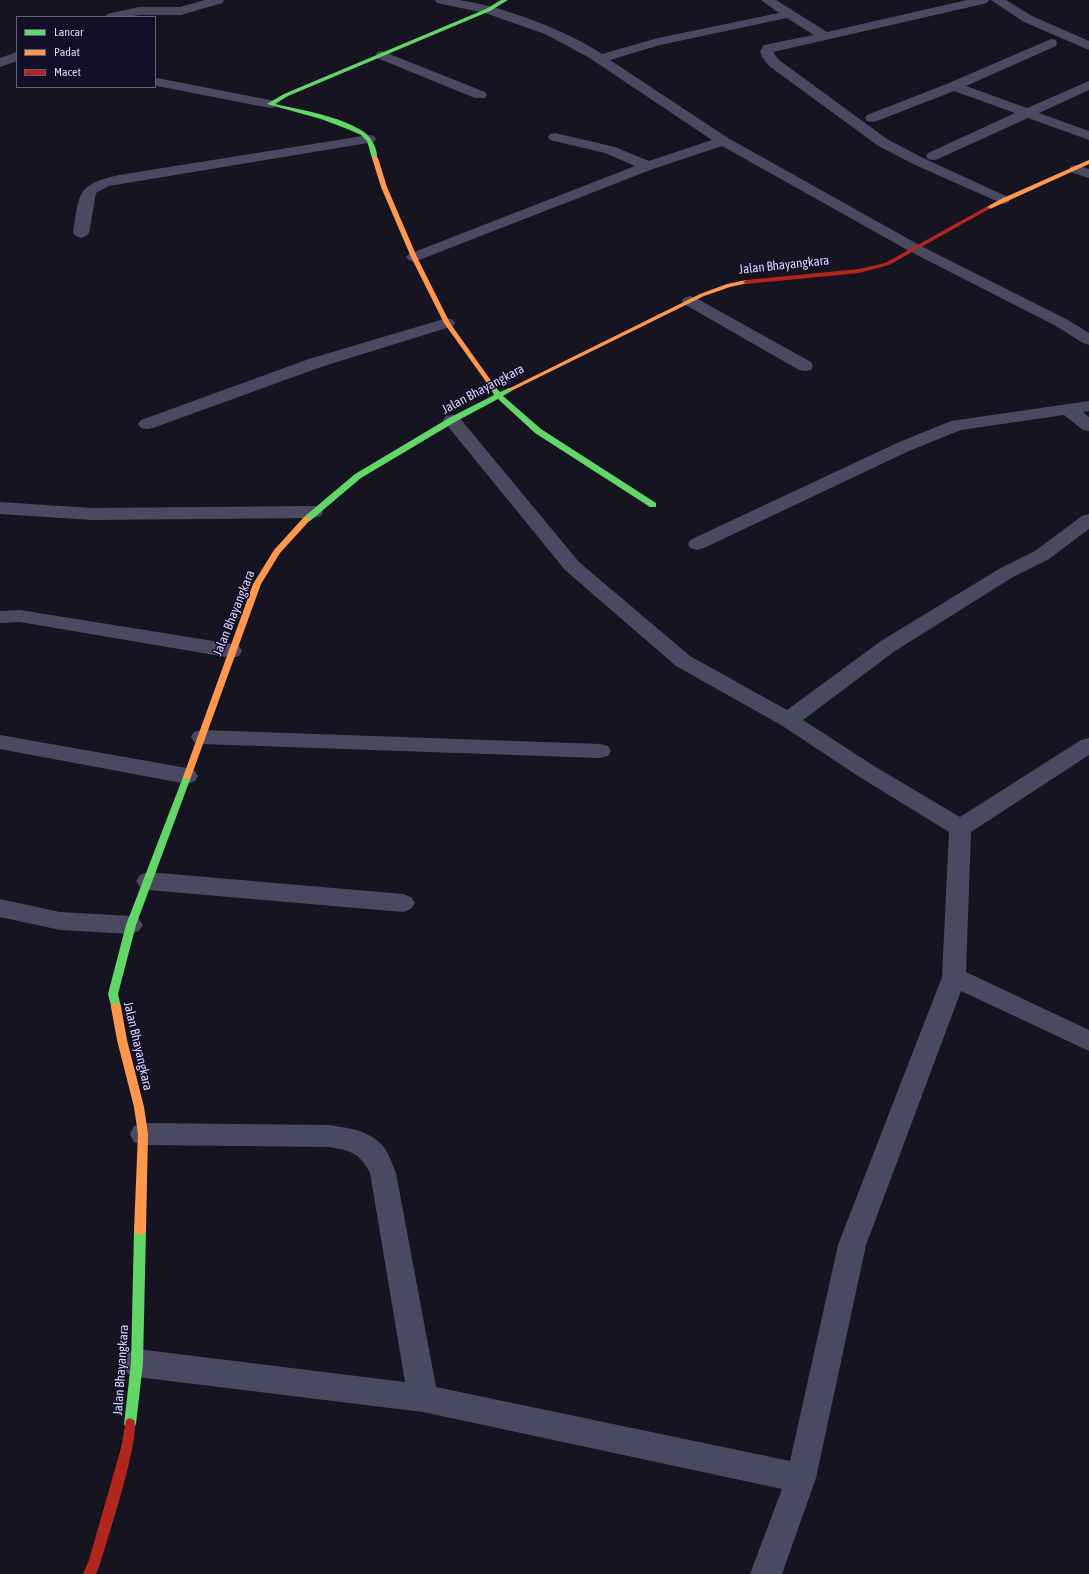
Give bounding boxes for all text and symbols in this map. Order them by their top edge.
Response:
legend [16,16,156,88]
text: Lancar [54,25,84,39]
text: Padat [54,45,80,59]
text: Macet [54,65,81,79]
street label: Jalan Bhayangkara [738,252,830,278]
street label: Jalan Bhayangkara [439,361,527,417]
street label: Jalan Bhayangkara [210,568,258,658]
street label: Jalan Bhayangkara [120,1000,156,1092]
street label: Jalan Bhayangkara [110,1324,132,1416]

